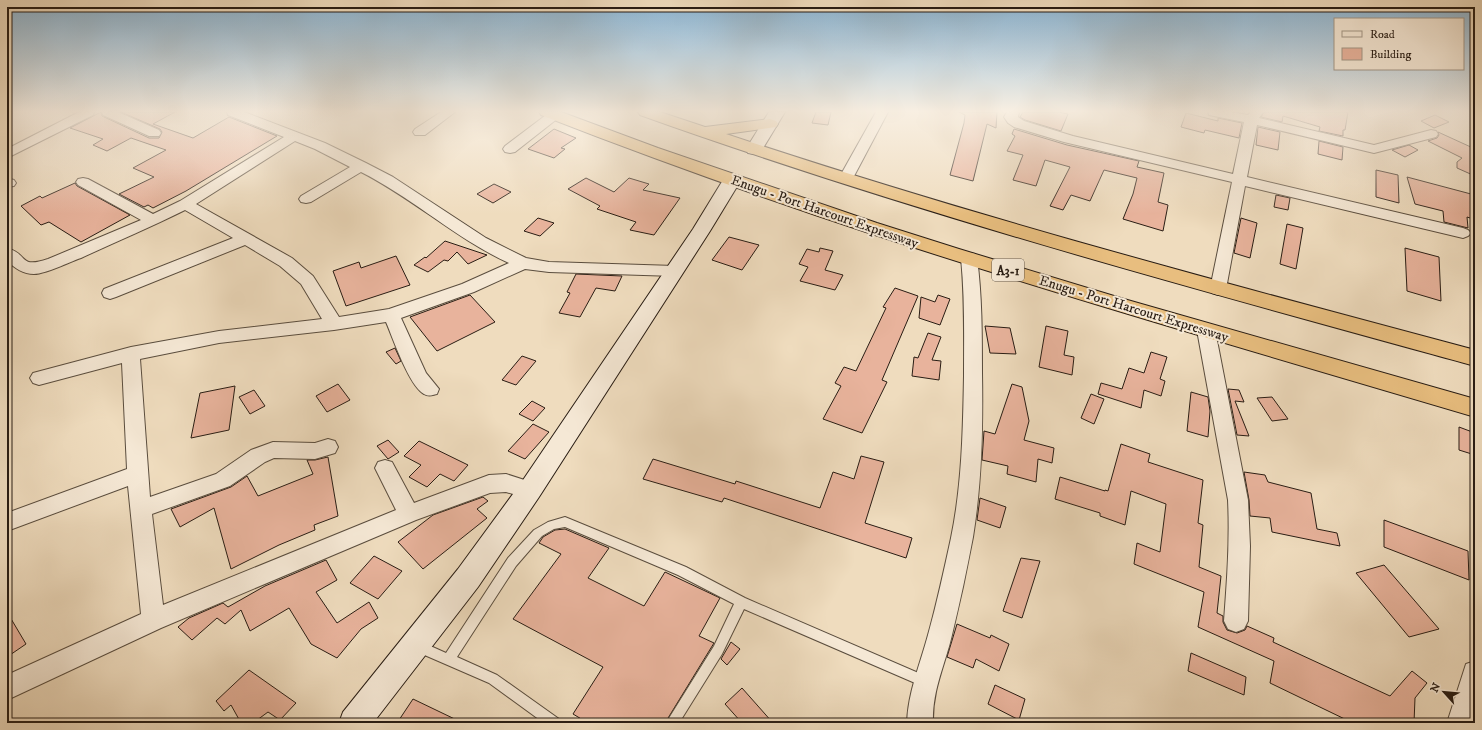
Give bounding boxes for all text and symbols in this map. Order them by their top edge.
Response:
legend [1334,18,1464,70]
text: Road [1370,27,1395,42]
text: Building [1370,47,1411,62]
street label: Enugu - Port Harcourt Expressway [728,171,921,253]
road number: A3-1 [992,259,1024,281]
street label: Enugu - Port Harcourt Expressway [1037,272,1231,346]
north arrow [1424,672,1464,712]
text: N [1428,681,1444,695]

